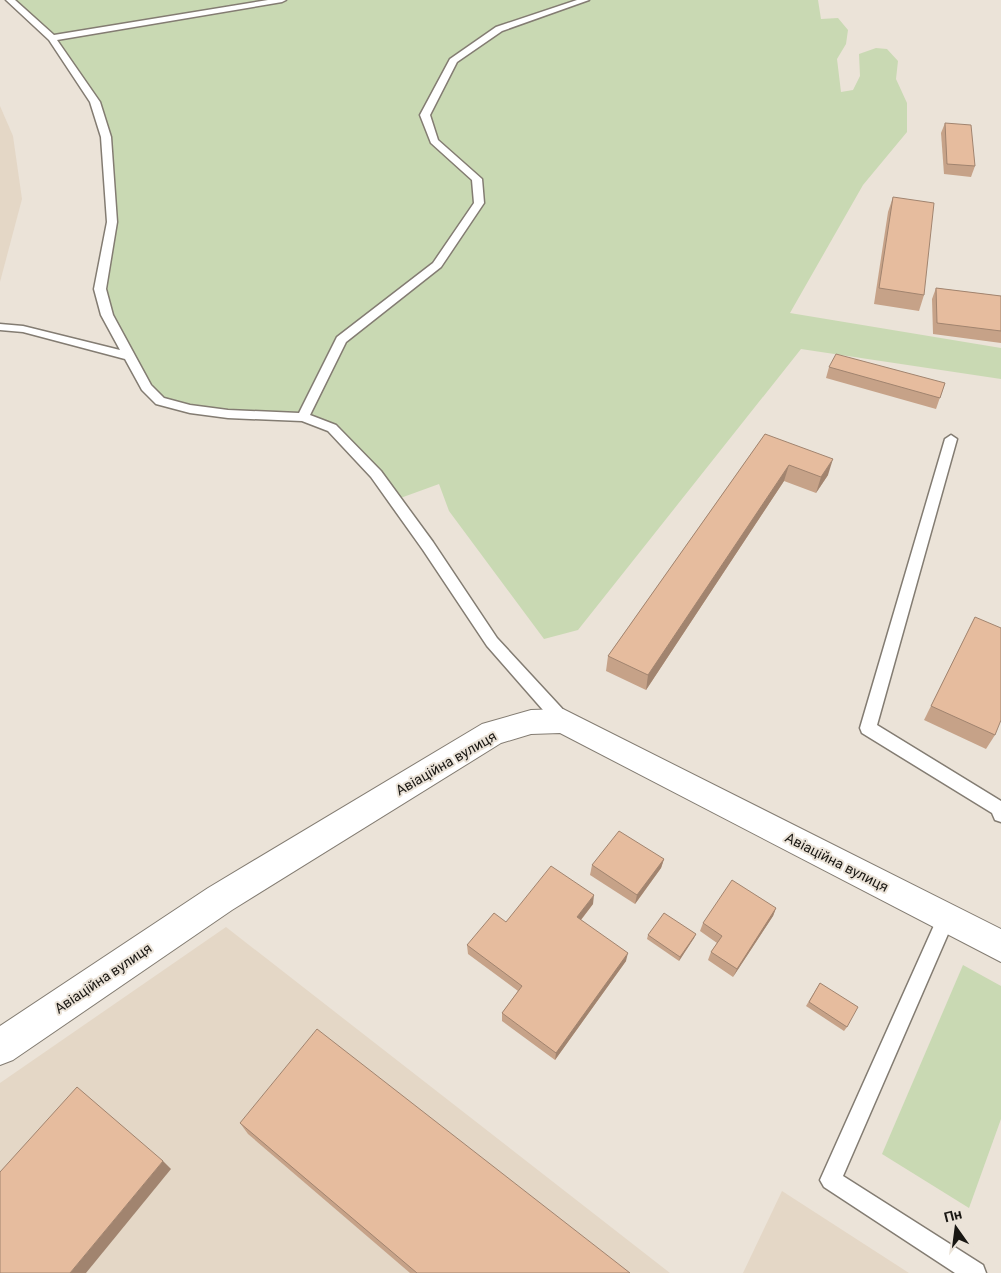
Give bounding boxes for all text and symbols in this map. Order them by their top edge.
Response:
street label: Авіаційна вулиця [393,728,499,798]
street label: Авіаційна вулиця [783,829,891,895]
street label: Авіаційна вулиця [51,940,155,1016]
north arrow [931,1203,981,1253]
text: Пн [942,1205,964,1225]

